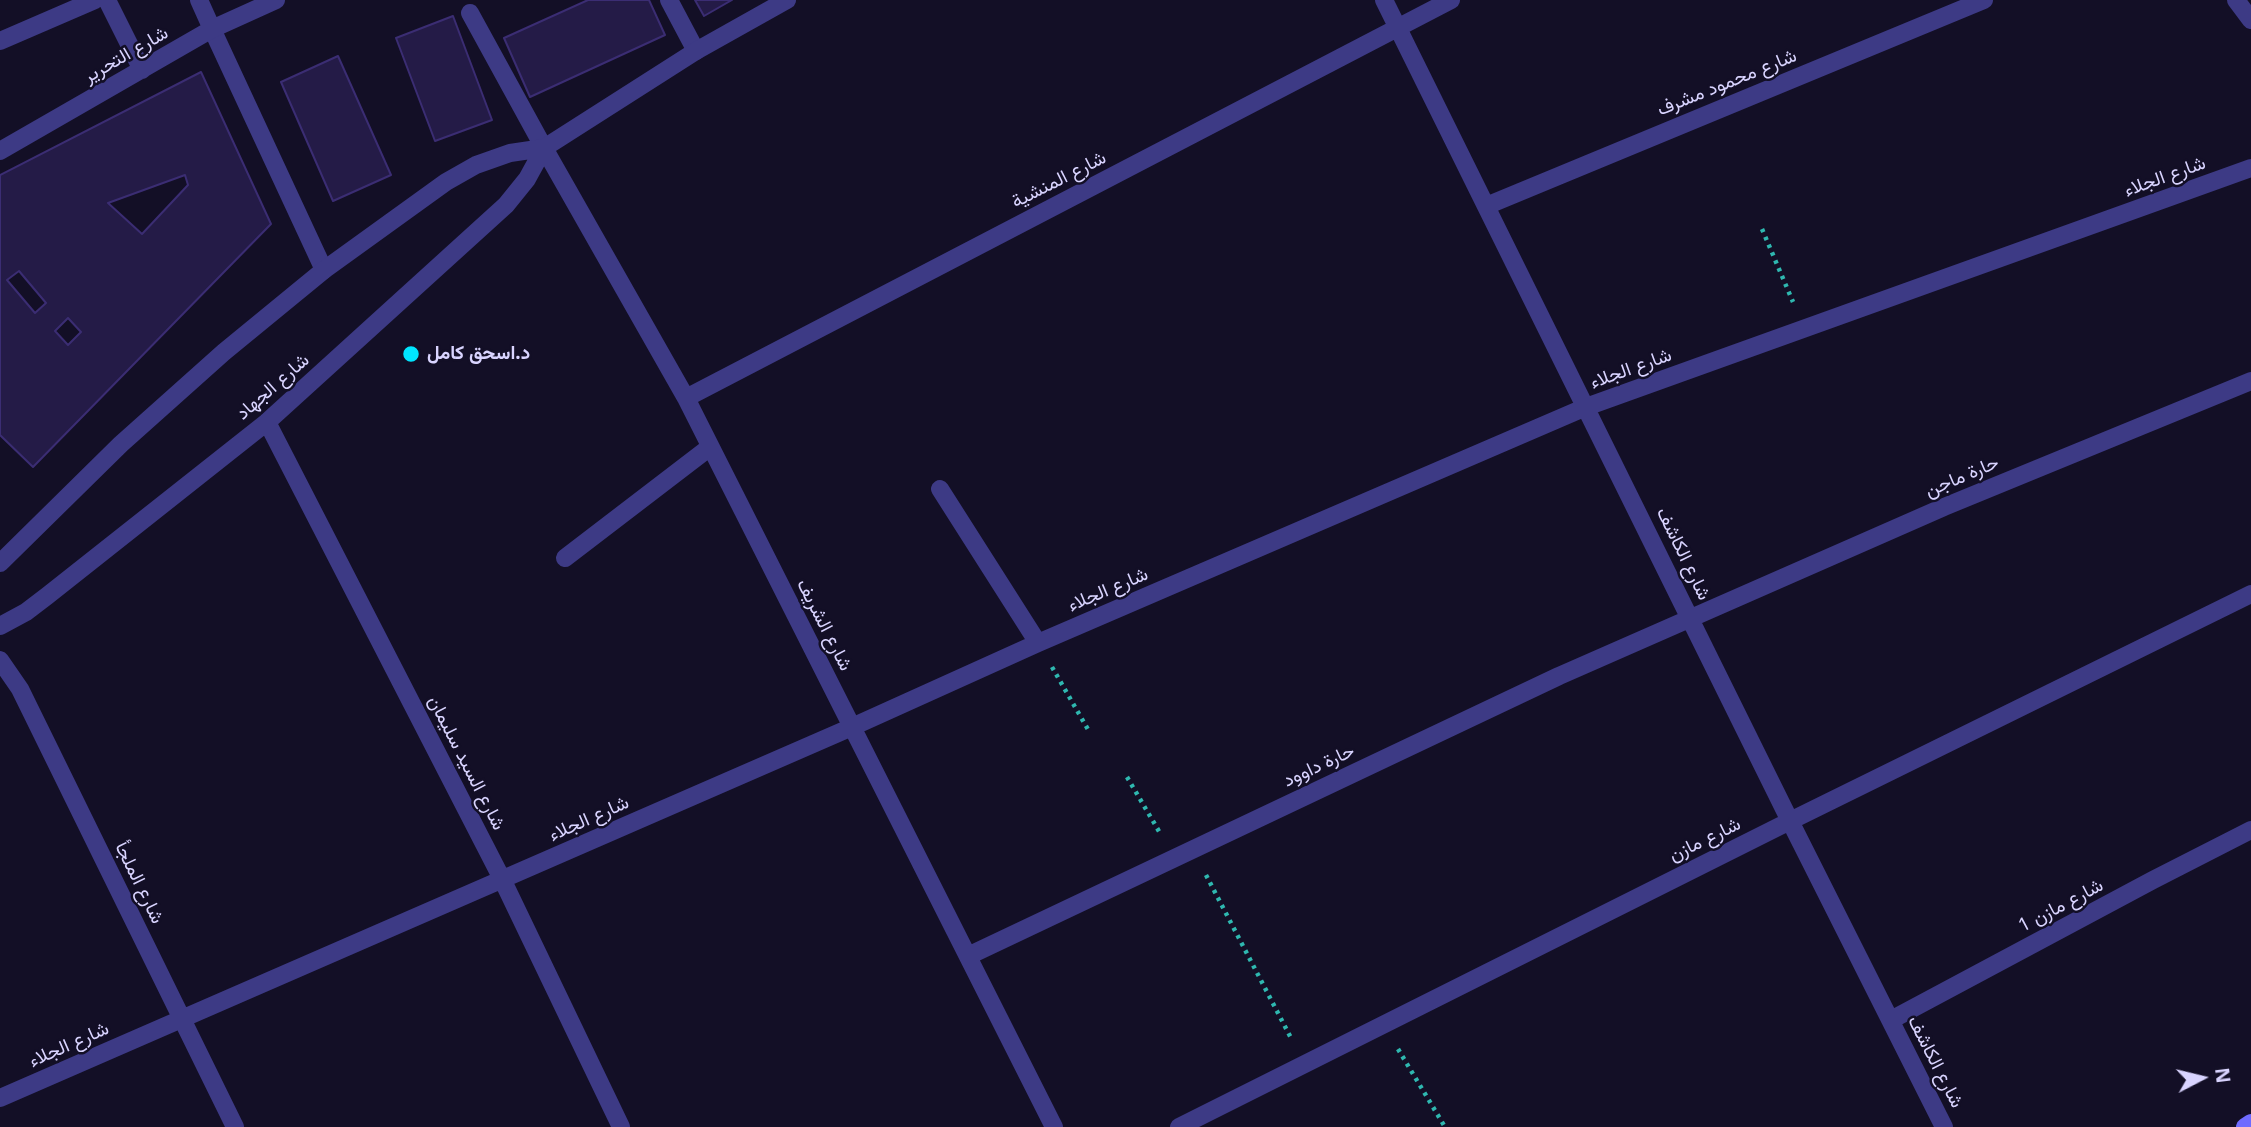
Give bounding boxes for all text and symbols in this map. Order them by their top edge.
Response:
street label: شارع التحرير [80,22,172,88]
street label: شارع محمود مشرف [1654,45,1800,121]
street label: شارع المنشية [1008,146,1110,214]
street label: شارع الجلاء [2121,152,2209,202]
place label: د.اسحق كامل [427,343,530,365]
marker: د.اسحق كامل [401,344,421,364]
street label: شارع الجلاء [1587,344,1675,394]
street label: شارع الجهاد [232,349,314,425]
street label: حارة ماجن [1922,451,2002,503]
street label: شارع الكاشف [1651,504,1715,604]
street label: شارع الجلاء [1064,563,1152,617]
street label: شارع الشريف [791,575,857,675]
street label: شارع السيد سليمان [422,692,510,834]
street label: حارة داوود [1280,740,1358,792]
street label: شارع الجلاء [545,791,633,847]
street label: شارع مازن [1665,813,1745,867]
street label: شارع الملجأ [109,839,169,927]
street label: شارع مازن 1 [2015,874,2107,938]
street label: شارع الكاشف [1902,1012,1968,1112]
street label: شارع الجلاء [25,1017,113,1073]
north arrow [2167,1043,2237,1113]
text: N [2209,1066,2237,1085]

